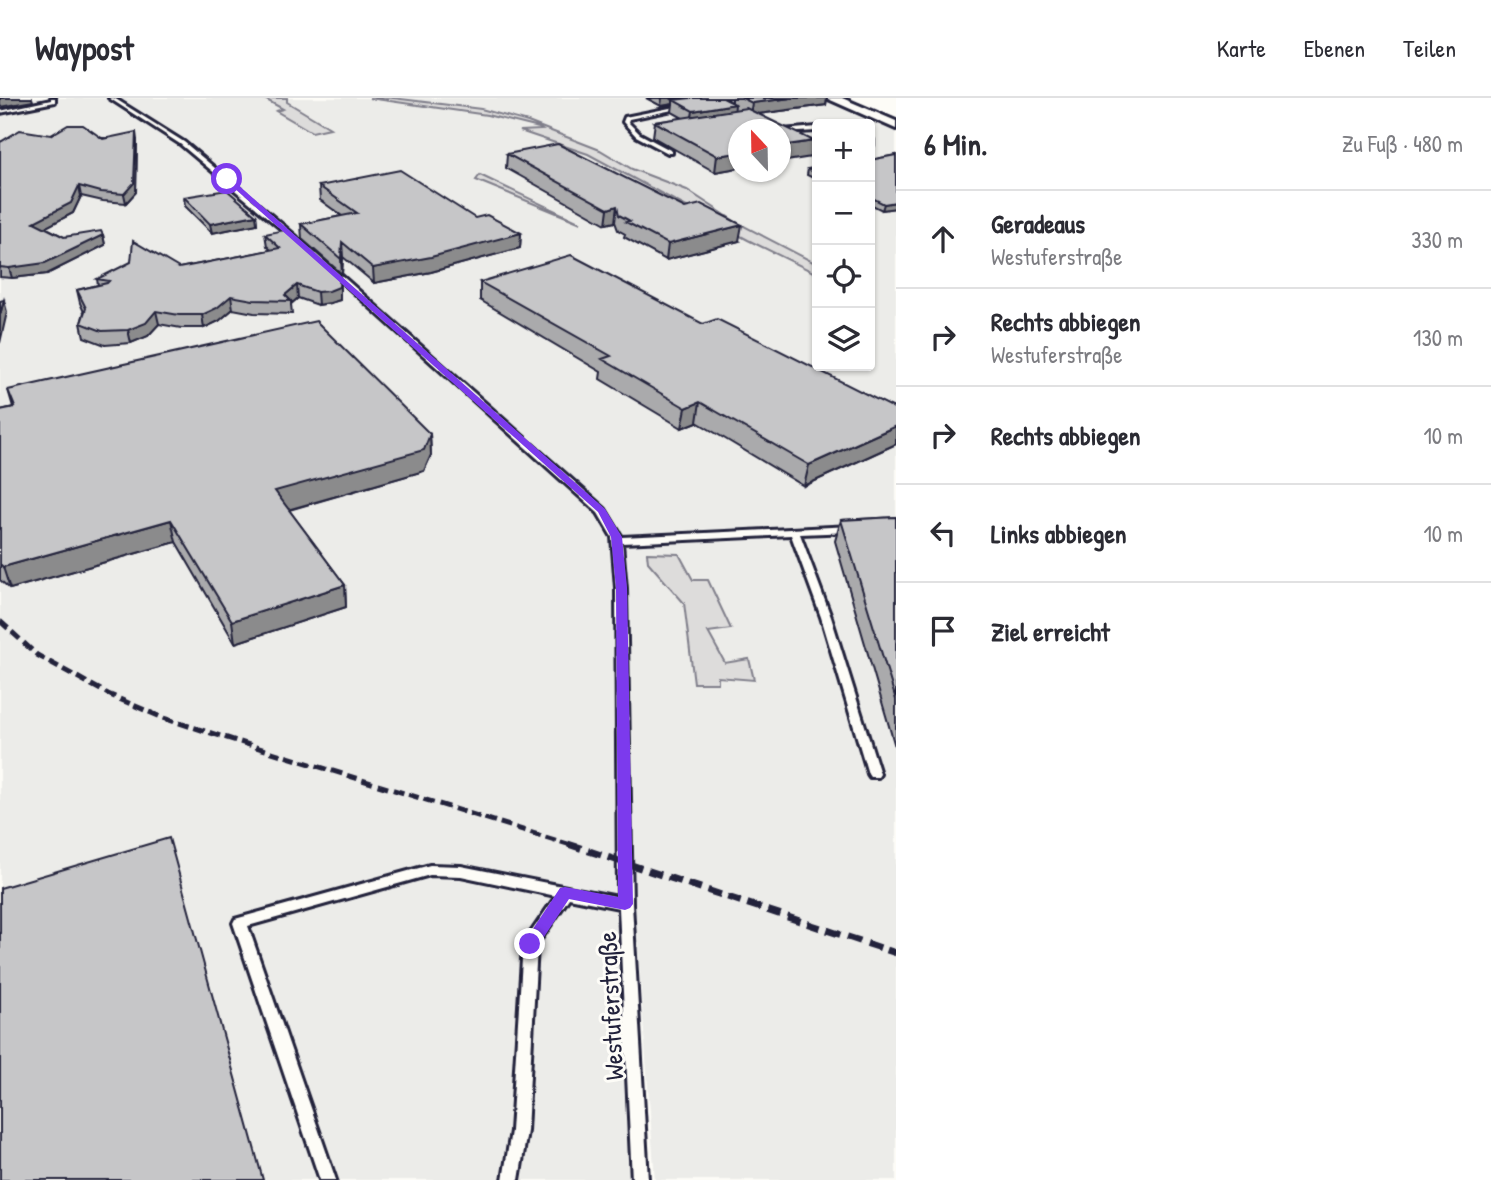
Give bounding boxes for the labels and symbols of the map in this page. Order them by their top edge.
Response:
north arrow [728,119,791,182]
route start [211,163,242,194]
route end [514,928,545,959]
street label: Westuferstraße [589,931,631,1081]

